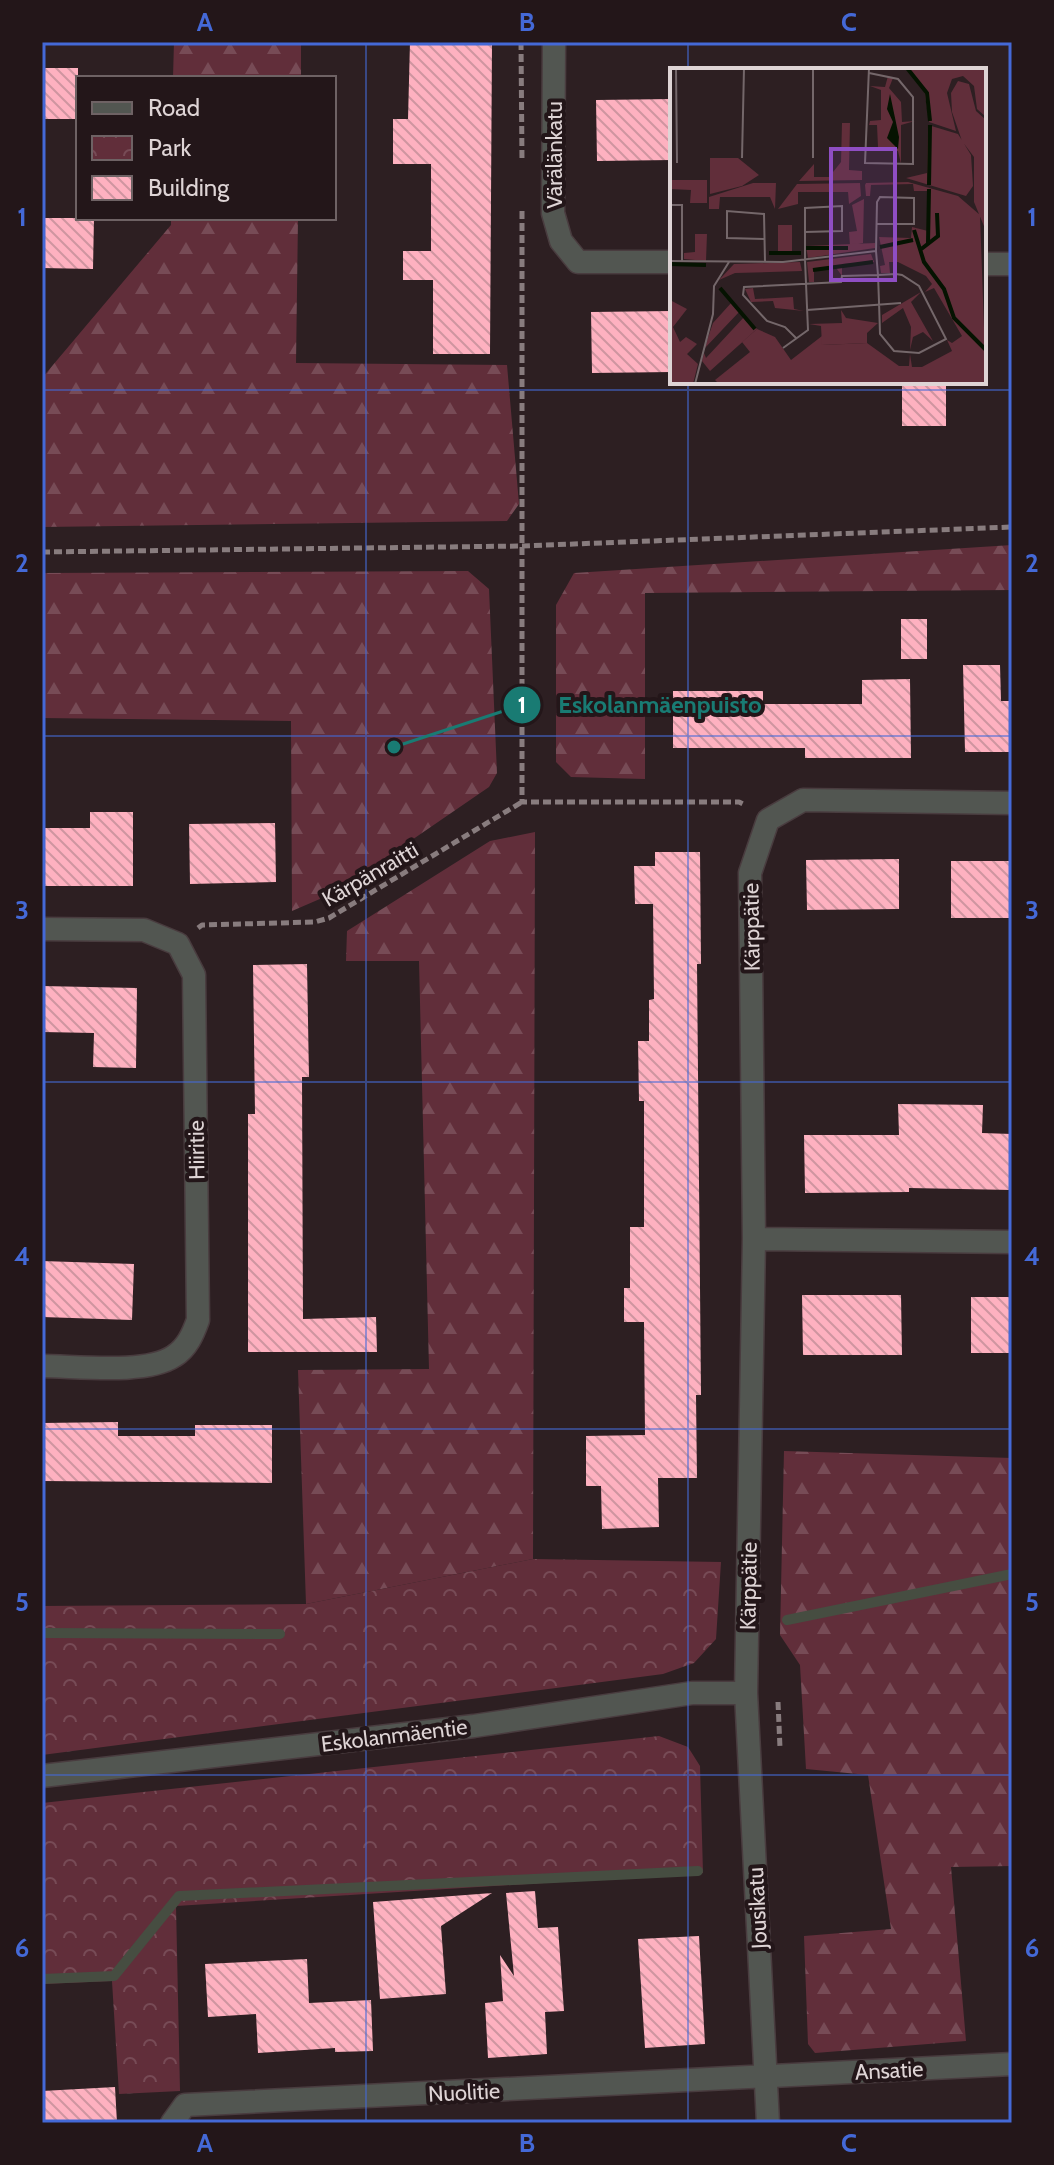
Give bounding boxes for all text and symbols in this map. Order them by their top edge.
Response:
text: A [197,6,214,38]
text: B [519,6,535,38]
text: C [841,6,857,38]
inset map [670,68,986,384]
legend [76,76,336,220]
text: Road [148,93,200,122]
street label: Värälänkatu [541,101,568,209]
text: Park [148,133,191,162]
text: Building [148,173,230,202]
text: 1 [17,201,27,233]
text: 1 [1027,201,1037,233]
text: 2 [15,547,29,579]
text: 2 [1025,547,1039,579]
callout: Eskolanmäenpuisto [502,681,778,729]
text: 1 [518,690,526,719]
text: Eskolanmäenpuisto [558,690,762,719]
street label: Kärpänraitti [317,836,423,913]
street label: Kärppätie [737,883,766,971]
text: 3 [15,894,29,926]
text: 3 [1025,894,1039,926]
street label: Hiiritie [182,1120,211,1180]
text: 4 [14,1240,30,1272]
text: 4 [1024,1240,1040,1272]
street label: Kärppätie [734,1542,763,1630]
text: 5 [15,1586,29,1618]
text: 5 [1025,1586,1039,1618]
street label: Eskolanmäentie [319,1713,469,1758]
street label: Jousikatu [742,1866,773,1950]
text: 6 [15,1932,29,1964]
text: 6 [1025,1932,1039,1964]
street label: Ansatie [854,2055,924,2086]
street label: Nuolitie [427,2077,501,2108]
text: A [197,2127,214,2159]
text: B [519,2127,535,2159]
text: C [841,2127,857,2159]

